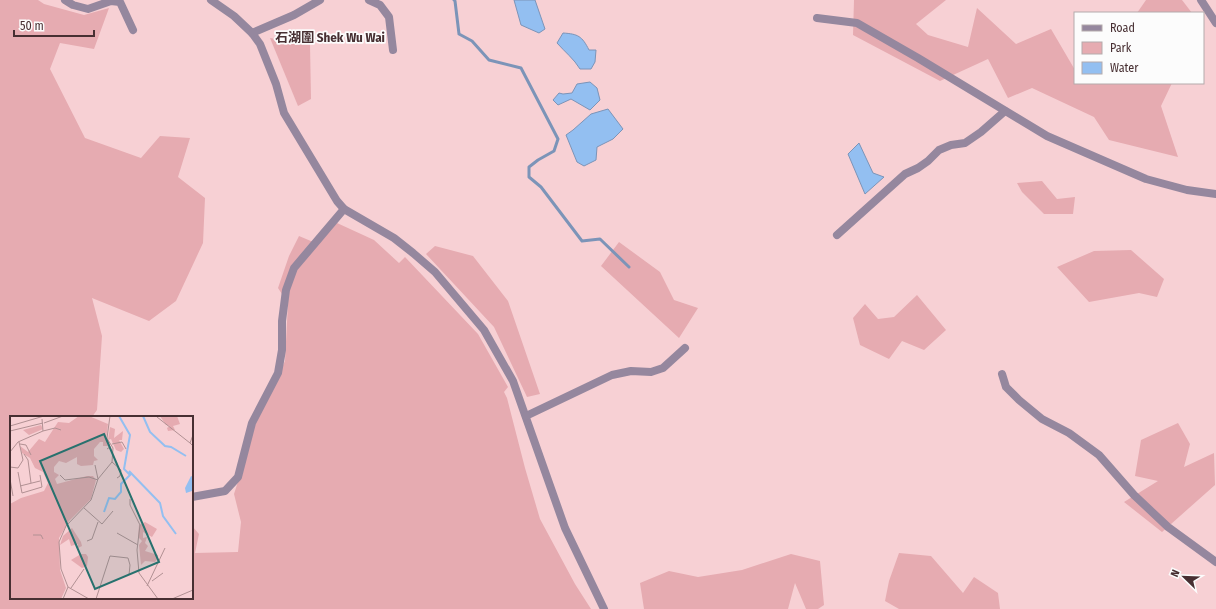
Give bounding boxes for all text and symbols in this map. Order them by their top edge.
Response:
scale bar [14,12,94,38]
legend [1074,12,1204,84]
text: 50 m [20,19,44,33]
text: Road [1110,21,1135,35]
district label: 石湖圍 Shek Wu Wai [275,30,385,45]
text: Park [1110,41,1132,55]
text: Water [1110,61,1139,75]
inset map [10,416,193,599]
north arrow [1164,557,1204,597]
text: N [1168,568,1183,579]

